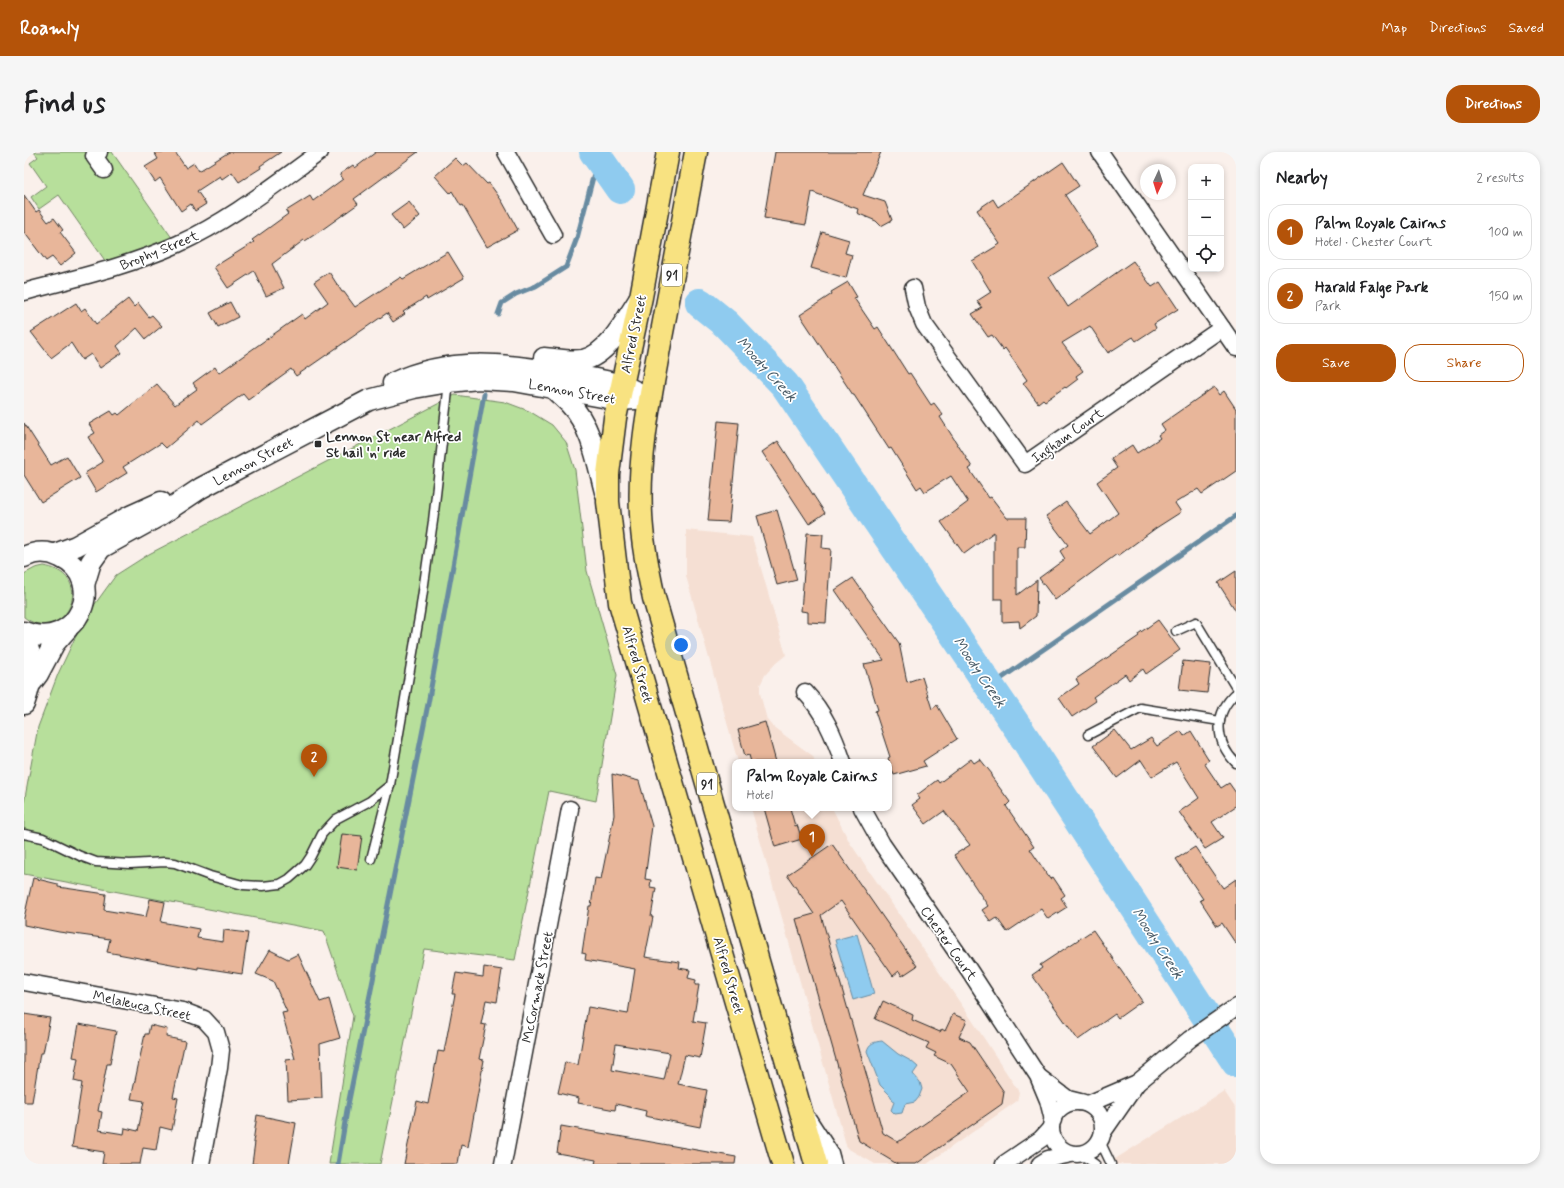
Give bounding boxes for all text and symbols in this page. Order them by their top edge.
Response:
text: Roamly [20,16,79,41]
text: Map [1381,19,1407,37]
text: Directions [1429,19,1487,37]
text: Saved [1509,19,1544,37]
button: Directions [1446,85,1540,123]
text: Find us [24,86,105,123]
north arrow [1140,164,1176,200]
map controls [1188,164,1224,272]
button: + [1188,164,1224,200]
text: Nearby [1276,167,1328,189]
text: 2 results [1477,170,1524,187]
button: − [1188,200,1224,236]
text: Palm Royale Cairns [1315,214,1446,234]
text: 1 [1287,224,1293,241]
text: 100 m [1488,224,1523,241]
street label: Brophy Street [117,227,202,275]
text: Hotel · Chester Court [1315,234,1432,251]
button: locate [1188,236,1224,272]
road number: 91 [662,264,682,286]
text: Harald Falge Park [1315,278,1428,298]
text: 2 [1287,288,1293,305]
text: 150 m [1489,288,1523,305]
street label: Alfred Street [617,293,651,375]
text: Park [1315,298,1341,315]
water label: Moody Creek [732,333,801,407]
button: Save [1276,344,1396,382]
button: Share [1404,344,1524,382]
street label: Lennon Street [527,375,617,408]
street label: Ingham Court [1028,404,1109,469]
place label: Lennon St near Alfred St hail 'n' ride [326,428,461,462]
street label: Lennon Street [210,433,297,490]
marker: Lennon St near Alfred St hail 'n' ride [313,439,323,449]
street label: Alfred Street [617,624,657,705]
water label: Moody Creek [948,633,1011,712]
your location [671,635,691,655]
pin: 2 [301,744,327,777]
popup [732,759,892,811]
text: Palm Royale Cairns [747,767,877,787]
road number: 91 [697,773,717,795]
text: Hotel [747,787,773,804]
pin: 1 [799,824,825,857]
street label: Chester Court [916,903,981,985]
water label: Moody Creek [1127,904,1188,984]
street label: McCormack Street [518,930,558,1045]
street label: Alfred Street [708,935,748,1016]
street label: Melaleuca Street [91,987,192,1025]

